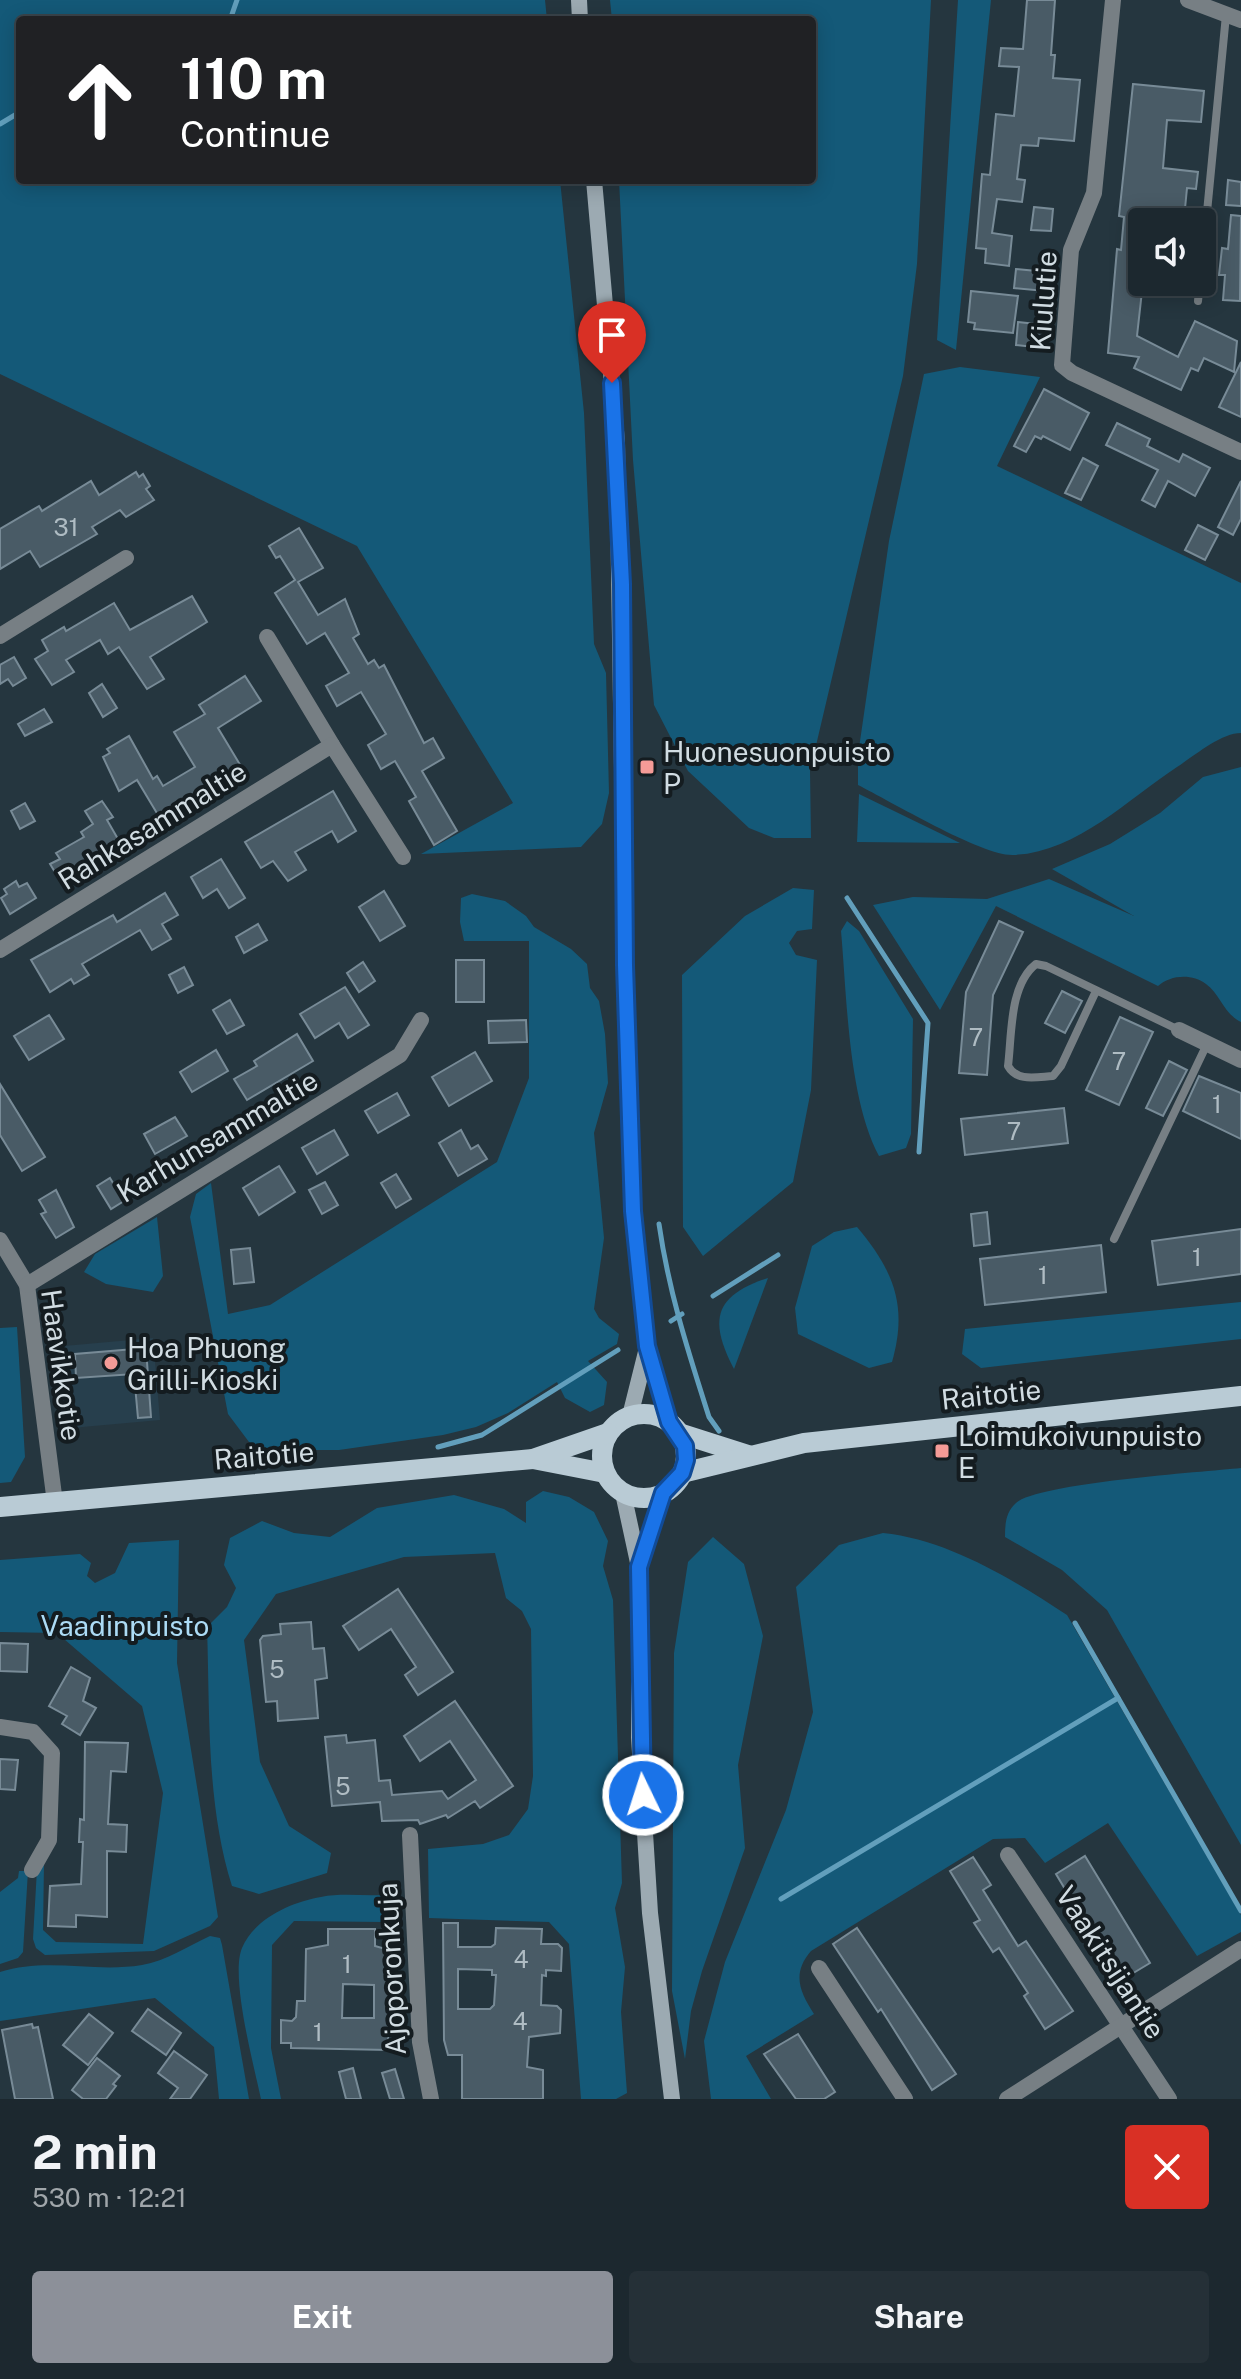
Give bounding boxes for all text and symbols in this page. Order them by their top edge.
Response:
text: 110 m [180,46,327,112]
icon: ahead [48,48,152,152]
text: Continue [180,113,330,155]
map controls [1128,208,1216,296]
button: sound [1128,208,1216,296]
street label: Kiulutie [1023,250,1063,352]
pin [578,301,646,383]
icon: arrive [590,313,634,357]
house number: 31 [54,513,78,541]
place label: Huonesuonpuisto P [663,735,891,800]
street label: Rahkasammaltie [52,754,252,896]
marker: Huonesuonpuisto P [638,758,656,776]
house number: 7 [969,1023,983,1051]
house number: 7 [1112,1047,1126,1075]
street label: Karhunsammaltie [111,1063,323,1209]
house number: 1 [1212,1090,1222,1118]
house number: 7 [1007,1117,1021,1145]
house number: 1 [1192,1243,1202,1271]
house number: 1 [1038,1261,1048,1289]
street label: Haavikkotie [35,1287,89,1443]
place label: Hoa Phuong Grilli-Kioski [127,1331,286,1396]
marker: Hoa Phuong Grilli-Kioski [102,1354,120,1372]
street label: Raitotie [939,1372,1043,1416]
place label: Loimukoivunpuisto E [958,1419,1202,1484]
street label: Raitotie [213,1434,315,1476]
marker: Loimukoivunpuisto E [933,1442,951,1460]
park label: Vaadinpuisto [41,1609,209,1642]
house number: 5 [269,1655,285,1683]
position arrow [601,1753,685,1837]
house number: 5 [335,1772,351,1800]
street label: Vaakitsijantie [1049,1880,1173,2044]
street label: Ajoporonkuja [370,1882,412,2056]
house number: 4 [513,1945,529,1973]
house number: 1 [342,1950,352,1978]
house number: 4 [512,2007,528,2035]
house number: 1 [313,2018,323,2046]
text: 2 min [32,2123,158,2180]
button: close [1125,2125,1209,2209]
text: 530 m · 12:21 [32,2182,187,2213]
button: Exit [32,2271,613,2363]
button: Share [629,2271,1209,2363]

